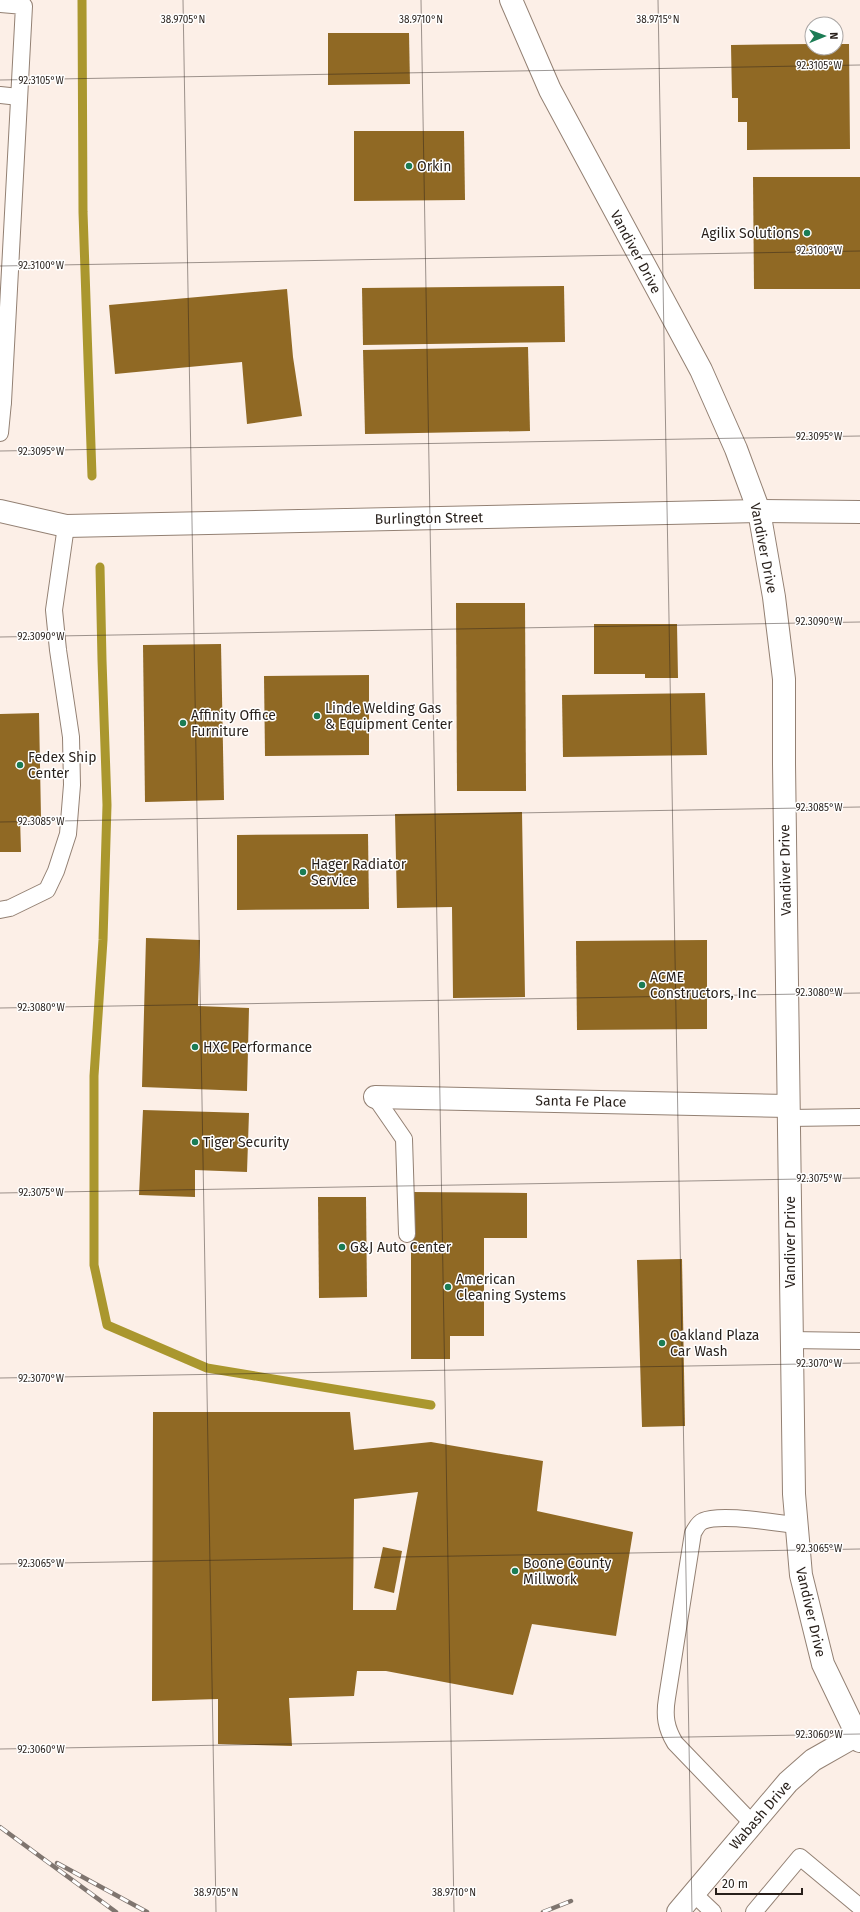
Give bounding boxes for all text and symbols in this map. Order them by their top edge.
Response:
text: 38.9705°N [161,14,205,26]
text: 38.9710°N [399,14,443,26]
text: 38.9715°N [636,14,680,26]
north arrow [804,16,844,56]
text: N [827,32,840,40]
text: 92.3105°W [796,60,842,72]
text: 92.3105°W [18,75,64,87]
place label: Orkin [417,158,451,175]
marker: Orkin [404,161,414,171]
street label: Vandiver Drive [607,208,665,297]
place label: Agilix Solutions [701,225,799,242]
marker: Agilix Solutions [802,228,812,238]
text: 92.3100°W [796,245,843,257]
text: 92.3100°W [18,260,65,272]
text: 92.3095°W [796,431,843,443]
text: 92.3095°W [18,446,65,458]
street label: Vandiver Drive [746,501,781,595]
street label: Burlington Street [375,509,484,528]
text: 92.3090°W [795,616,843,628]
text: 92.3090°W [17,631,65,643]
place label: Linde Welding Gas & Equipment Center [325,700,453,733]
place label: Affinity Office Furniture [191,707,276,740]
marker: Linde Welding Gas & Equipment Center [312,711,322,721]
marker: Affinity Office Furniture [178,718,188,728]
place label: Fedex Ship Center [28,749,97,782]
marker: Fedex Ship Center [15,760,25,770]
text: 92.3085°W [796,802,843,814]
text: 92.3085°W [18,816,65,828]
street label: Vandiver Drive [776,824,795,916]
place label: Hager Radiator Service [311,856,407,889]
marker: Hager Radiator Service [298,867,308,877]
place label: ACME Constructors, Inc [650,969,757,1002]
marker: ACME Constructors, Inc [637,980,647,990]
text: 92.3080°W [795,987,844,999]
text: 92.3080°W [17,1002,66,1014]
place label: HXC Performance [203,1039,312,1056]
marker: HXC Performance [190,1042,200,1052]
street label: Santa Fe Place [535,1092,627,1111]
place label: Tiger Security [203,1134,289,1151]
marker: Tiger Security [190,1137,200,1147]
text: 92.3075°W [796,1173,843,1185]
text: 92.3075°W [18,1187,65,1199]
street label: Vandiver Drive [782,1196,799,1288]
place label: G&J Auto Center [350,1239,452,1256]
marker: G&J Auto Center [337,1242,347,1252]
place label: American Cleaning Systems [456,1271,566,1304]
marker: American Cleaning Systems [443,1282,453,1292]
place label: Oakland Plaza Car Wash [670,1327,759,1360]
marker: Oakland Plaza Car Wash [657,1338,667,1348]
text: 92.3070°W [796,1358,843,1370]
text: 92.3070°W [18,1373,65,1385]
text: 92.3065°W [796,1543,843,1555]
place label: Boone County Millwork [523,1555,611,1588]
text: 92.3065°W [18,1558,65,1570]
street label: Vandiver Drive [792,1565,829,1659]
marker: Boone County Millwork [510,1566,520,1576]
text: 92.3060°W [795,1729,843,1741]
text: 92.3060°W [17,1744,65,1756]
street label: Wabash Drive [726,1777,795,1853]
scale bar [716,1870,802,1896]
text: 20 m [722,1877,748,1891]
text: 38.9705°N [194,1887,238,1899]
text: 38.9710°N [432,1887,476,1899]

